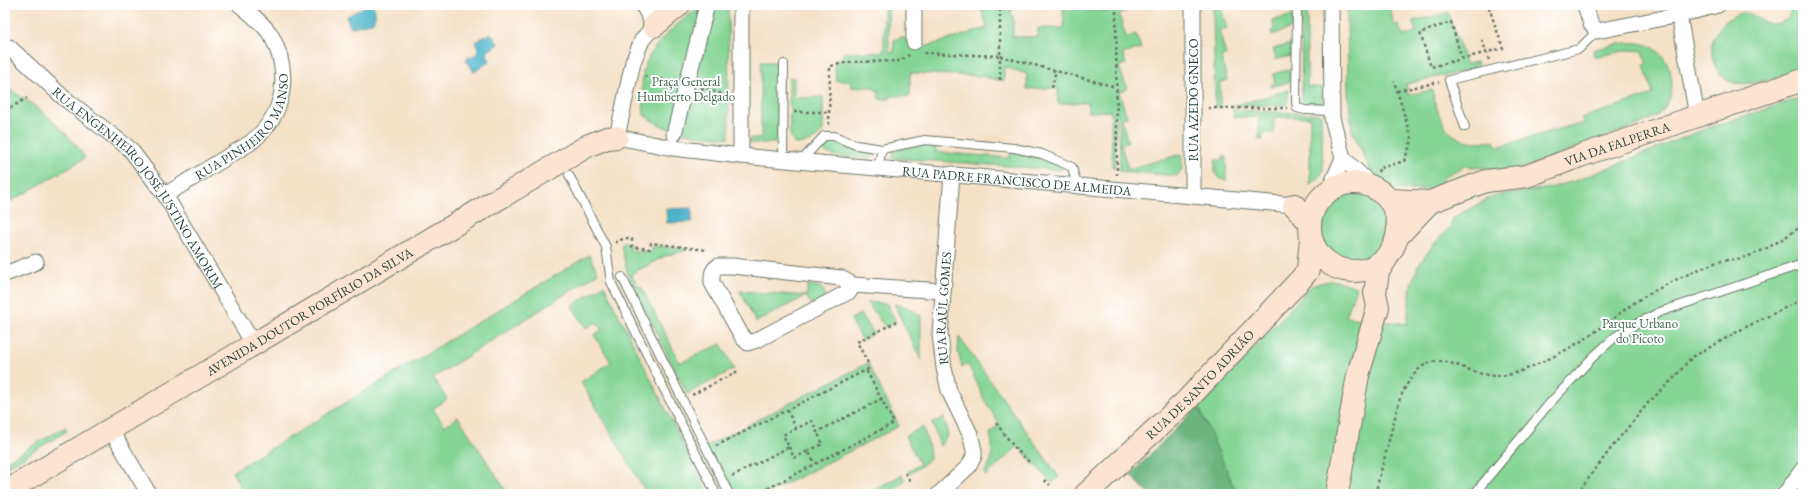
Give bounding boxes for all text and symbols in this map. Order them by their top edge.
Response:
street label: RUA AZEDO GNECO [1185,38,1202,162]
street label: RUA PINHEIRO MANSO [192,73,292,184]
park label: Praça General Humberto Delgado [637,73,735,105]
street label: RUA ENGENHEIRO JOSÉ JUSTINO AMORIM [48,83,227,292]
street label: VIA DA FALPERRA [1562,118,1673,170]
street label: RUA PADRE FRANCISCO DE ALMEIDA [901,162,1133,200]
street label: AVENIDA DOUTOR PORFÍRIO DA SILVA [202,243,417,380]
street label: RUA RAÚL GOMES [932,251,955,366]
park label: Parque Urbano do Picoto [1602,315,1678,347]
street label: RUA DE SANTO ADRIÃO [1142,326,1258,443]

